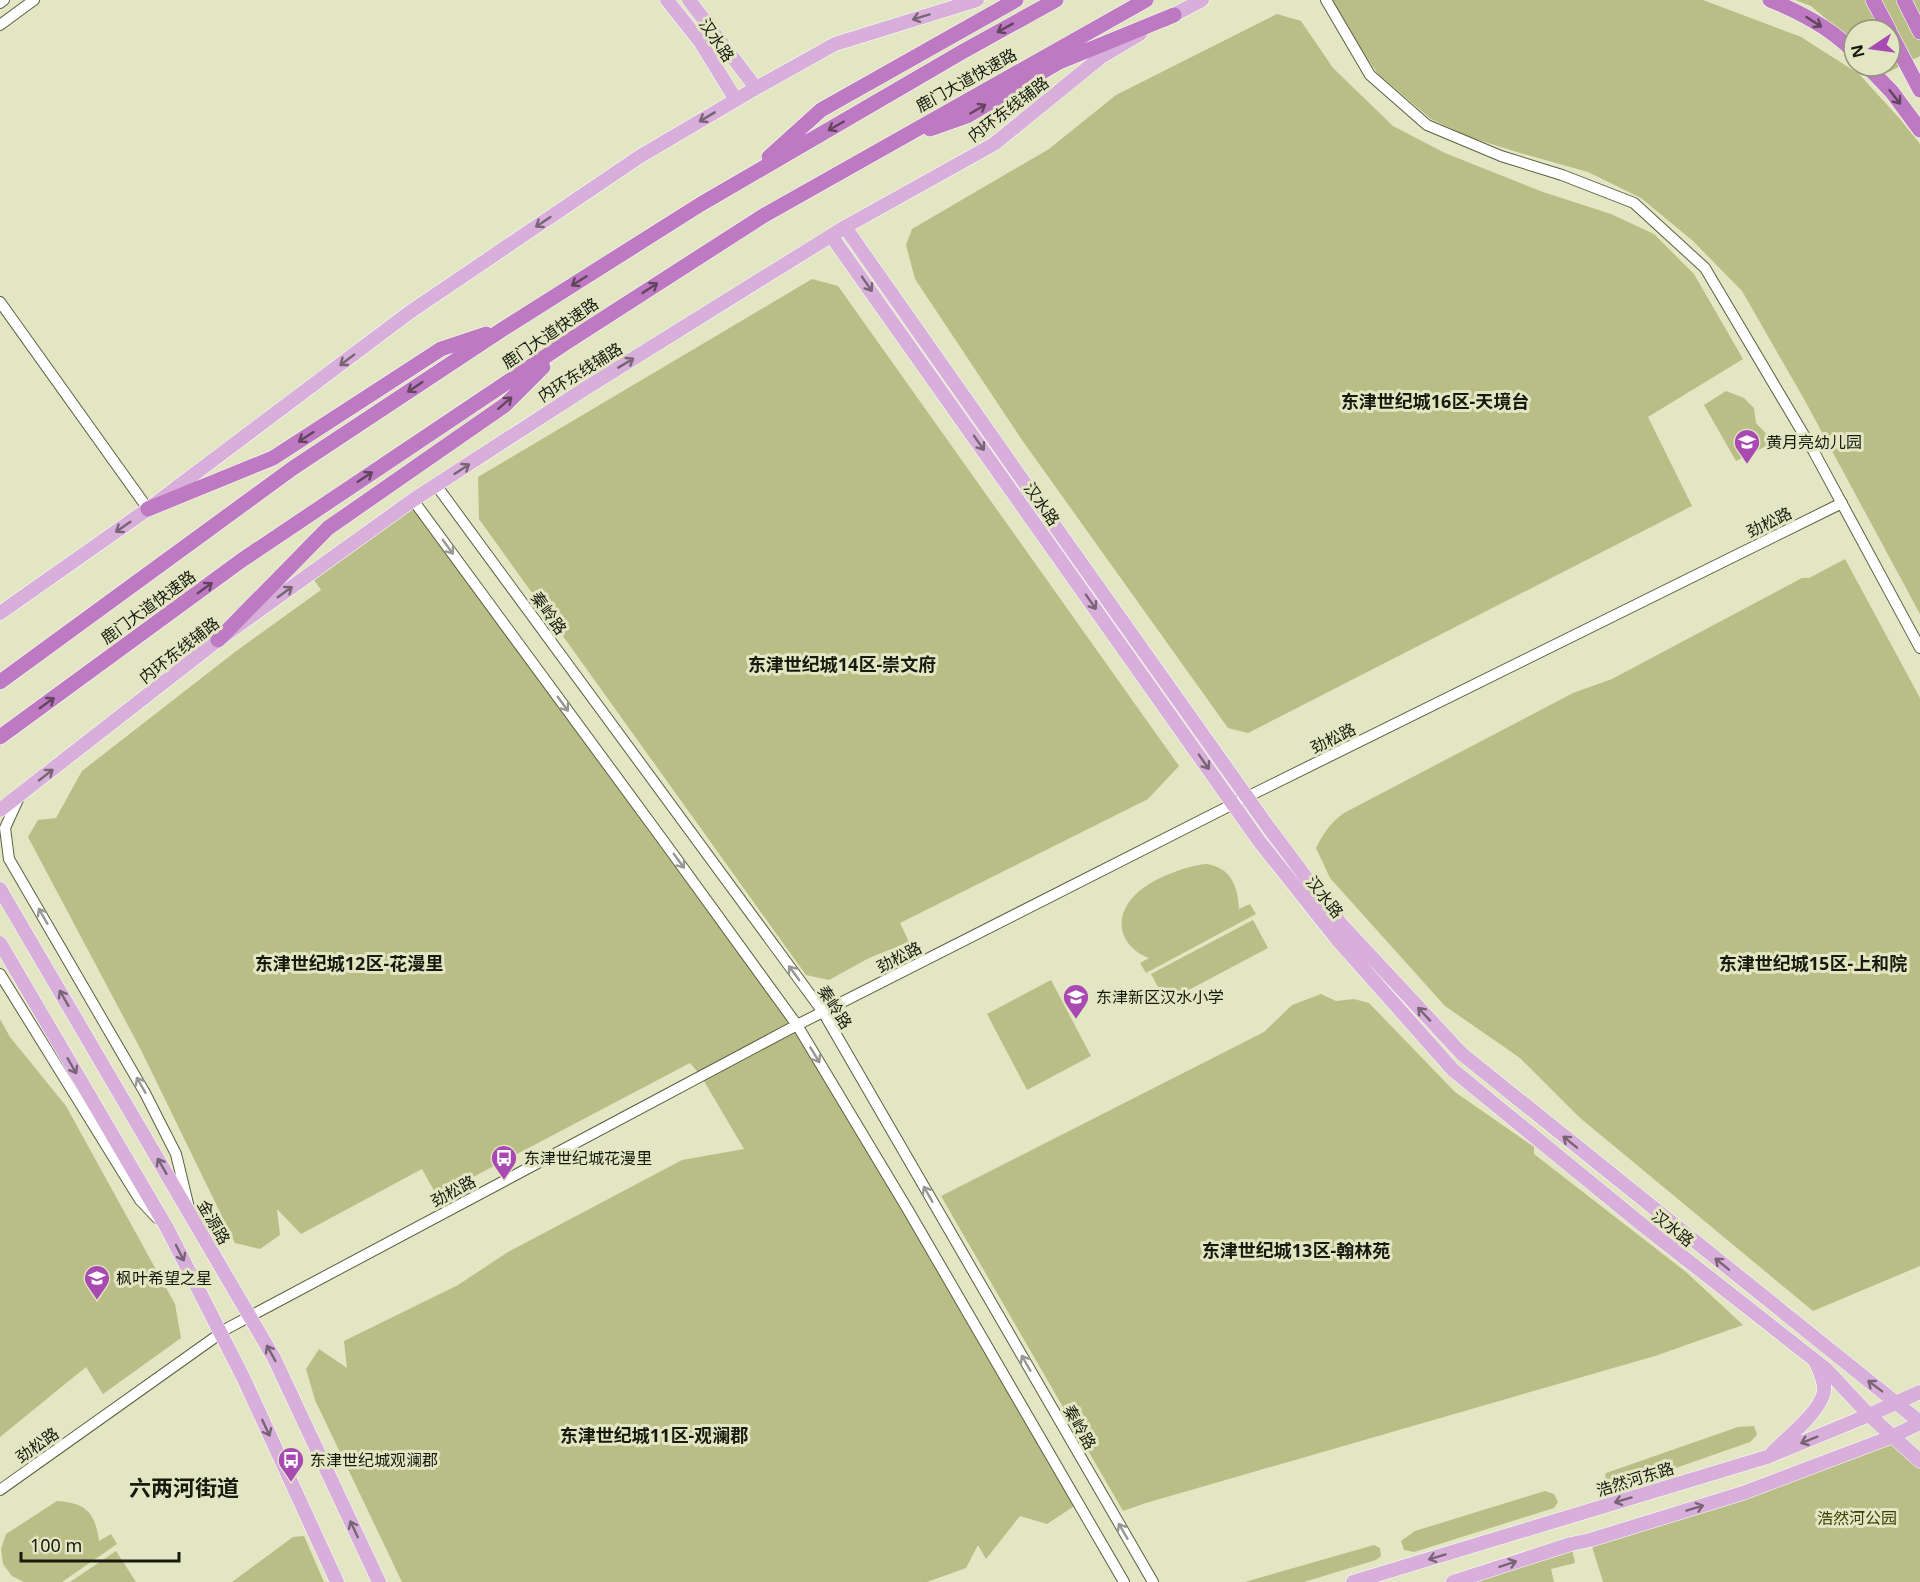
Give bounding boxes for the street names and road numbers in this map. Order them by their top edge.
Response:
street label: 汉水路 [694,14,740,66]
street label: 鹿门大道快速路 [912,43,1020,117]
street label: 内环东线辅路 [963,71,1053,147]
street label: 鹿门大道快速路 [497,293,603,373]
street label: 内环东线辅路 [533,337,627,407]
street label: 汉水路 [1019,478,1065,530]
street label: 劲松路 [1743,502,1795,542]
street label: 鹿门大道快速路 [96,565,200,649]
street label: 秦岭路 [526,587,572,639]
street label: 内环东线辅路 [134,612,224,688]
street label: 劲松路 [1307,718,1359,758]
street label: 汉水路 [1301,871,1349,923]
street label: 劲松路 [873,936,925,978]
street label: 秦岭路 [813,981,857,1033]
street label: 劲松路 [427,1170,479,1212]
street label: 金源路 [192,1196,236,1248]
street label: 汉水路 [1647,1205,1699,1251]
street label: 秦岭路 [1058,1401,1102,1453]
street label: 劲松路 [11,1422,63,1468]
street label: 浩然河东路 [1594,1457,1676,1501]

